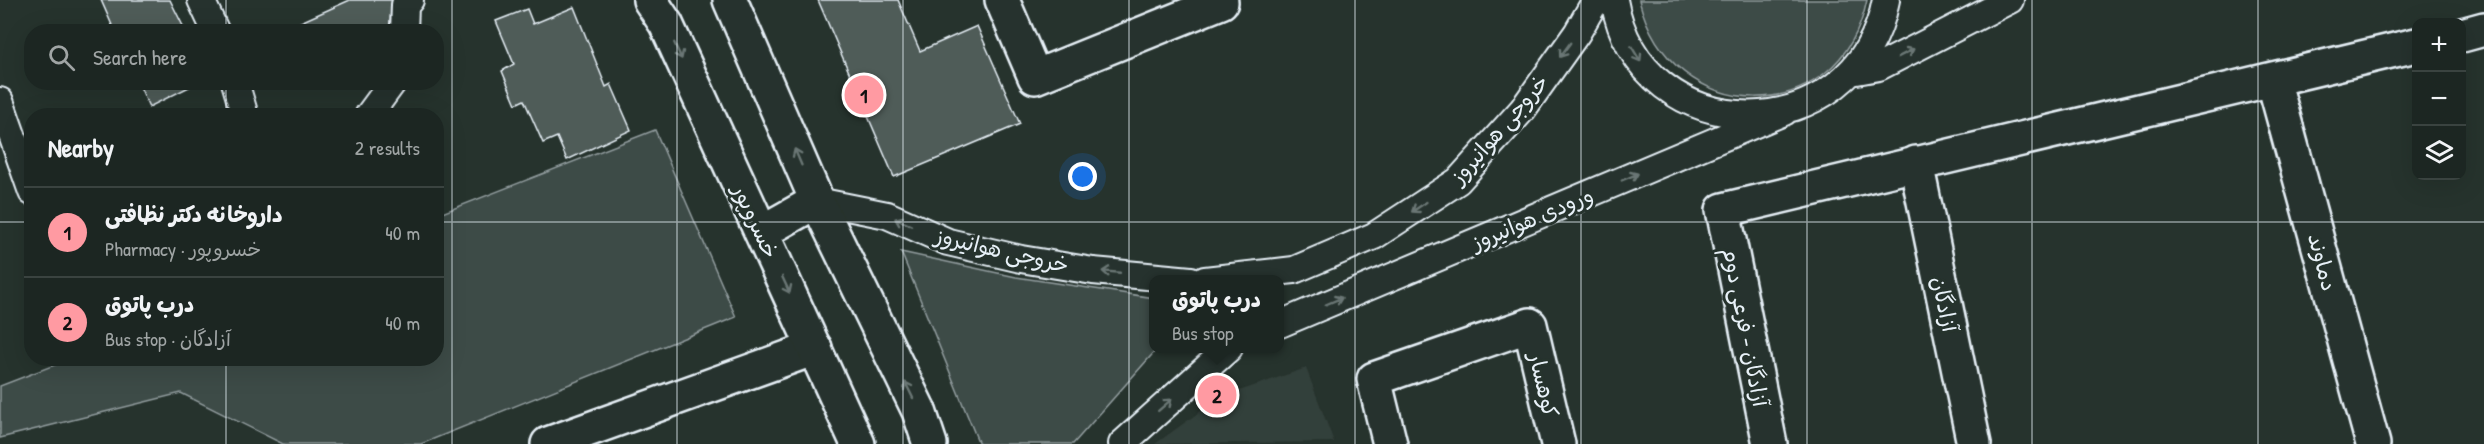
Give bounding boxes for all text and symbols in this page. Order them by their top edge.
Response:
map controls [2412,18,2466,180]
button: + [2412,18,2466,72]
search box [24,24,444,90]
icon: search [45,41,78,74]
one-way arrow [673,41,685,59]
one-way arrow [1559,41,1571,57]
text: Search here [93,42,187,72]
one-way arrow [1630,45,1642,62]
one-way arrow [1897,47,1914,59]
street label: خروجی هوانیروز [1442,68,1555,192]
pin: 1 [844,72,884,118]
button: − [2412,72,2466,126]
button: layers [2412,126,2466,180]
text: Nearby [48,130,114,165]
text: 2 results [355,134,420,161]
one-way arrow [791,148,803,166]
your location [1068,162,1097,191]
one-way arrow [1620,171,1639,182]
street label: خسروپور [725,177,786,263]
street label: ورودی هوانیروز [1465,179,1597,258]
text: داروخانه دکتر نظافتی [105,199,283,229]
one-way arrow [1411,201,1428,213]
one-way arrow [894,216,912,227]
text: 1 [64,219,71,246]
text: 40 m [385,219,420,246]
street label: خروجی هوانیروز [930,220,1072,280]
street label: دماوند [2301,230,2345,294]
text: Pharmacy · خسروپور [105,235,261,262]
street label: آزادگان - فرعی دوم [1713,245,1776,411]
one-way arrow [1102,266,1122,277]
street label: آزادگان [1924,273,1966,336]
one-way arrow [781,275,792,293]
popup [1149,275,1284,353]
text: درب پاتوق [1172,284,1261,314]
text: درب پاتوق [105,289,194,319]
one-way arrow [1324,295,1343,306]
text: 2 [63,309,72,336]
text: 40 m [385,309,420,336]
text: Bus stop [1172,319,1234,346]
text: Bus stop · آزادگان [105,325,231,352]
street label: کوهسار [1522,348,1566,420]
pin: 2 [1198,372,1236,418]
one-way arrow [902,381,914,399]
one-way arrow [1157,398,1172,412]

